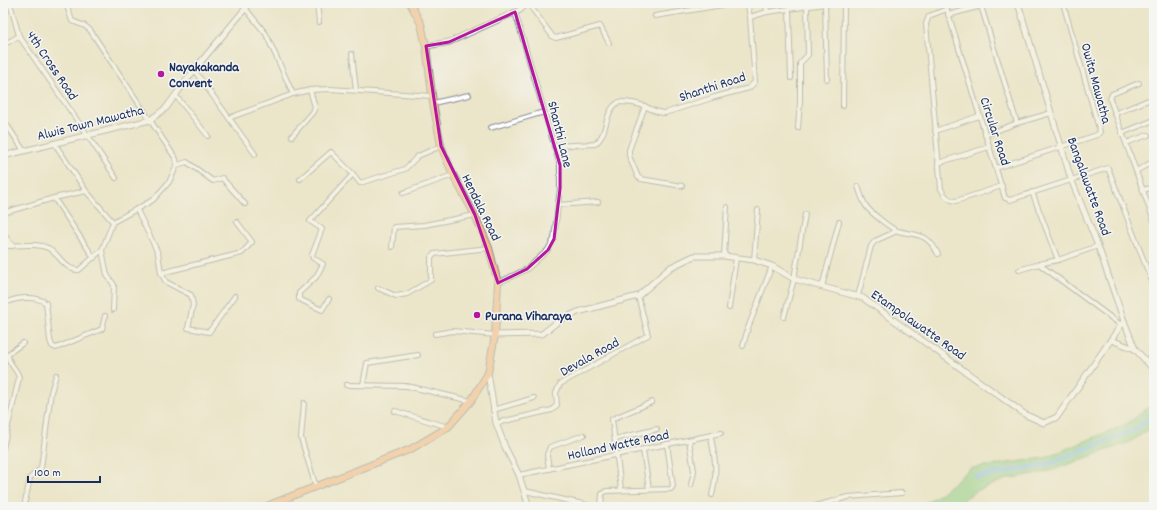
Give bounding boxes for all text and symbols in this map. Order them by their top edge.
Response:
street label: 4th Cross Road [21,27,82,105]
street label: Owita Mawatha [1075,41,1116,127]
place label: Nayakakanda Convent [169,58,240,94]
street label: Shanthi Road [677,68,749,108]
marker: Nayakakanda Convent [156,69,166,79]
street label: Circular Road [974,95,1015,168]
street label: Shanthi Lane [541,99,577,170]
street label: Alwis Town Mawatha [35,101,146,147]
street label: Bangalawatte Road [1061,135,1115,239]
street label: Hendala Road [455,171,505,245]
street label: Etampolawatte Road [866,285,969,366]
place label: Purana Viharaya [485,307,573,327]
marker: Purana Viharaya [472,310,482,320]
street label: Devala Road [557,333,623,382]
street label: Holland Watte Road [566,425,671,466]
scale bar [28,458,100,484]
text: 100 m [34,465,61,482]

